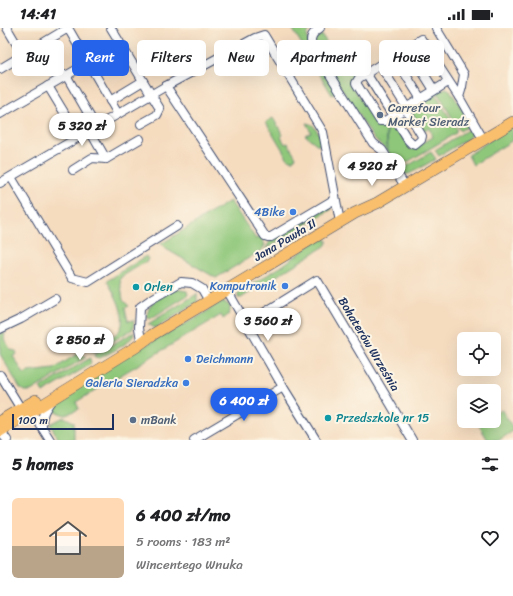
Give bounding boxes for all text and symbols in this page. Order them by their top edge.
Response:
text: 14:41 [20,1,56,27]
chip: Buy [12,40,64,76]
chip: Rent [72,40,129,76]
chip: Filters [137,40,206,76]
chip: New [214,40,269,76]
chip: Apartment [277,40,371,76]
chip: House [379,40,444,76]
place label: Carrefour Market Sieradz [388,97,470,133]
marker: Carrefour Market Sieradz [375,110,385,120]
pin: 5 320 zł [41,113,123,147]
text: 5 320 zł [58,114,106,137]
pin: 4 920 zł [331,153,413,187]
text: 4 920 zł [347,154,397,177]
place label: 4Bike [254,201,285,223]
marker: 4Bike [288,207,298,217]
street label: Jana Pawła II [248,212,321,268]
place label: Komputronik [210,275,277,297]
place label: Orlen [144,276,173,298]
marker: Komputronik [280,281,290,291]
marker: Orlen [131,282,141,292]
street label: Bohaterów Września [332,293,406,395]
pin: 3 560 zł [227,308,309,342]
text: 3 560 zł [244,309,292,332]
pin: 2 850 zł [39,327,121,361]
text: 2 850 zł [56,328,104,351]
map controls [457,332,501,428]
button: locate [457,332,501,376]
place label: Deichmann [196,348,254,370]
marker: Deichmann [183,354,193,364]
place label: Galeria Sieradzka [86,372,179,394]
marker: Galeria Sieradzka [181,378,191,388]
button: layers [457,384,501,428]
pin: 6 400 zł [203,388,285,422]
text: 6 400 zł [219,389,269,412]
place label: Przedszkole nr 15 [336,407,429,429]
place label: mBank [141,409,177,431]
text: 100 m [18,411,48,430]
scale bar [12,412,114,431]
marker: Przedszkole nr 15 [323,413,333,423]
marker: mBank [128,415,138,425]
text: 5 homes [12,449,73,479]
icon: filters [479,453,501,475]
text: 6 400 zł/mo [136,500,230,530]
icon: home [44,514,92,562]
icon: heart [479,527,501,549]
text: 5 rooms · 183 m² [136,530,230,553]
text: Wincentego Wnuka [136,553,243,576]

